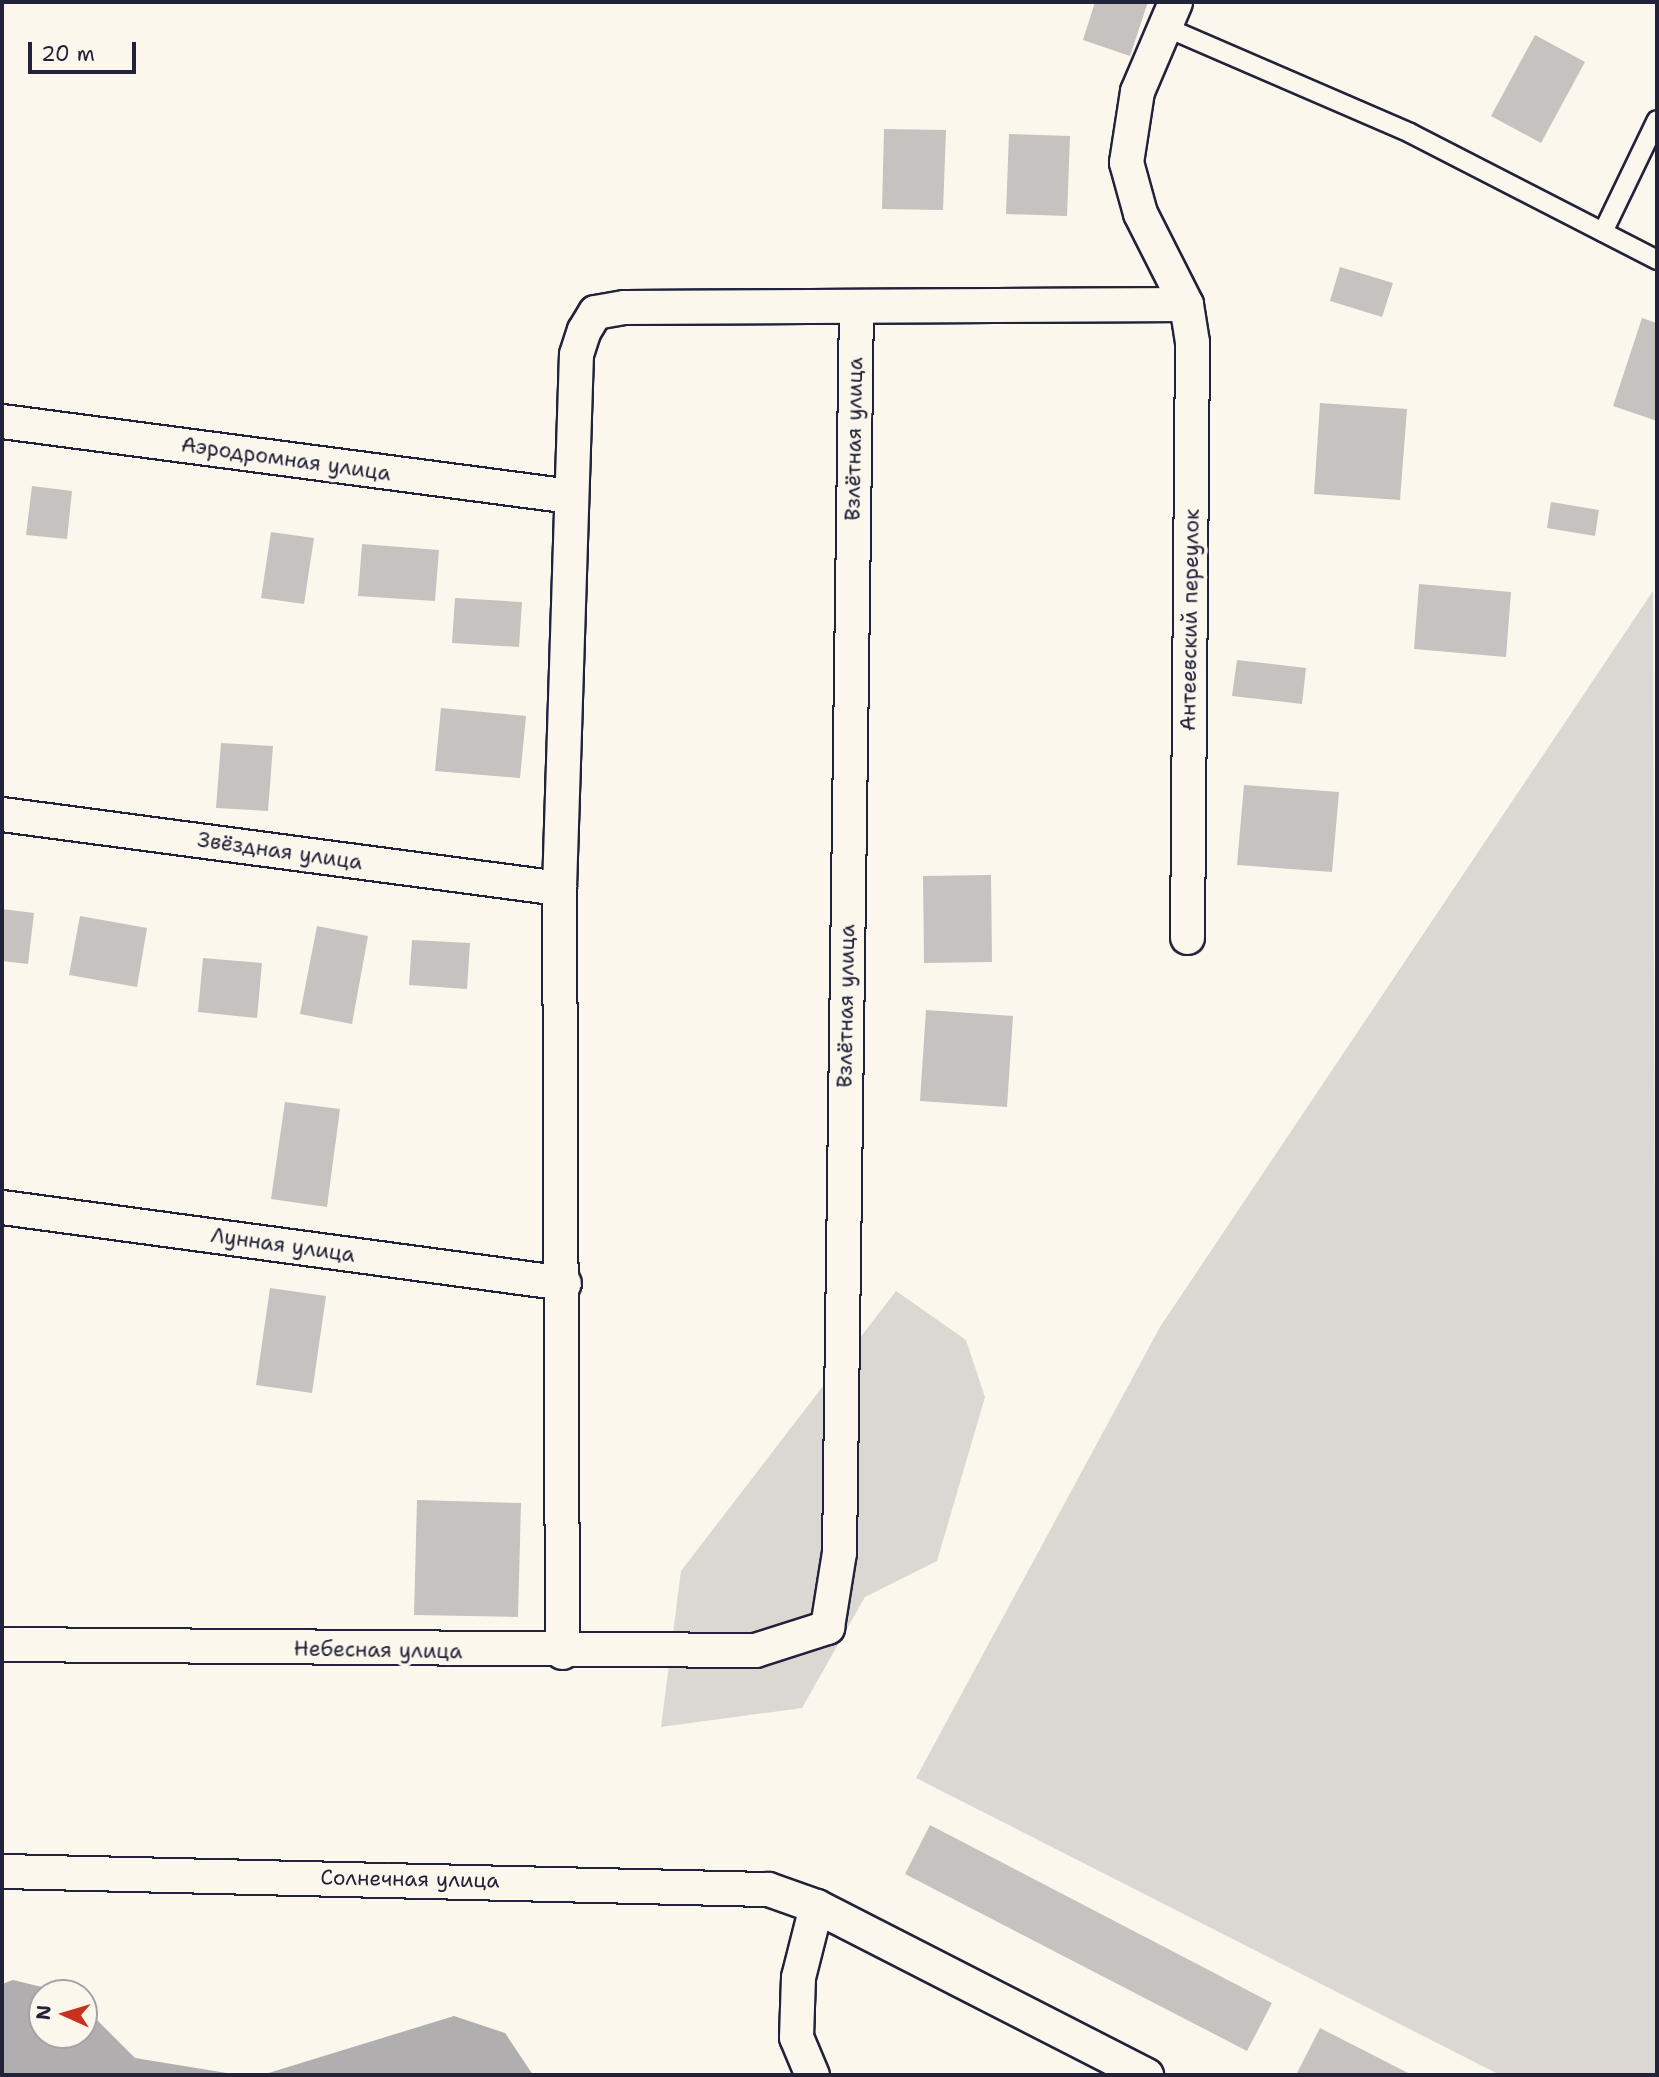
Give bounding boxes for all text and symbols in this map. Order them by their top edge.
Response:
scale bar [32,28,140,72]
text: 20 m [41,40,95,68]
street label: Взлётная улица [840,357,868,521]
street label: Аэродромная улица [180,432,392,486]
street label: Антеевский переулок [1175,509,1205,731]
street label: Звёздная улица [196,827,364,875]
street label: Взлётная улица [832,924,860,1088]
street label: Лунная улица [209,1222,357,1268]
street label: Небесная улица [293,1636,463,1664]
street label: Солнечная улица [320,1865,500,1893]
north arrow [28,1979,98,2049]
text: N [31,2004,57,2021]

